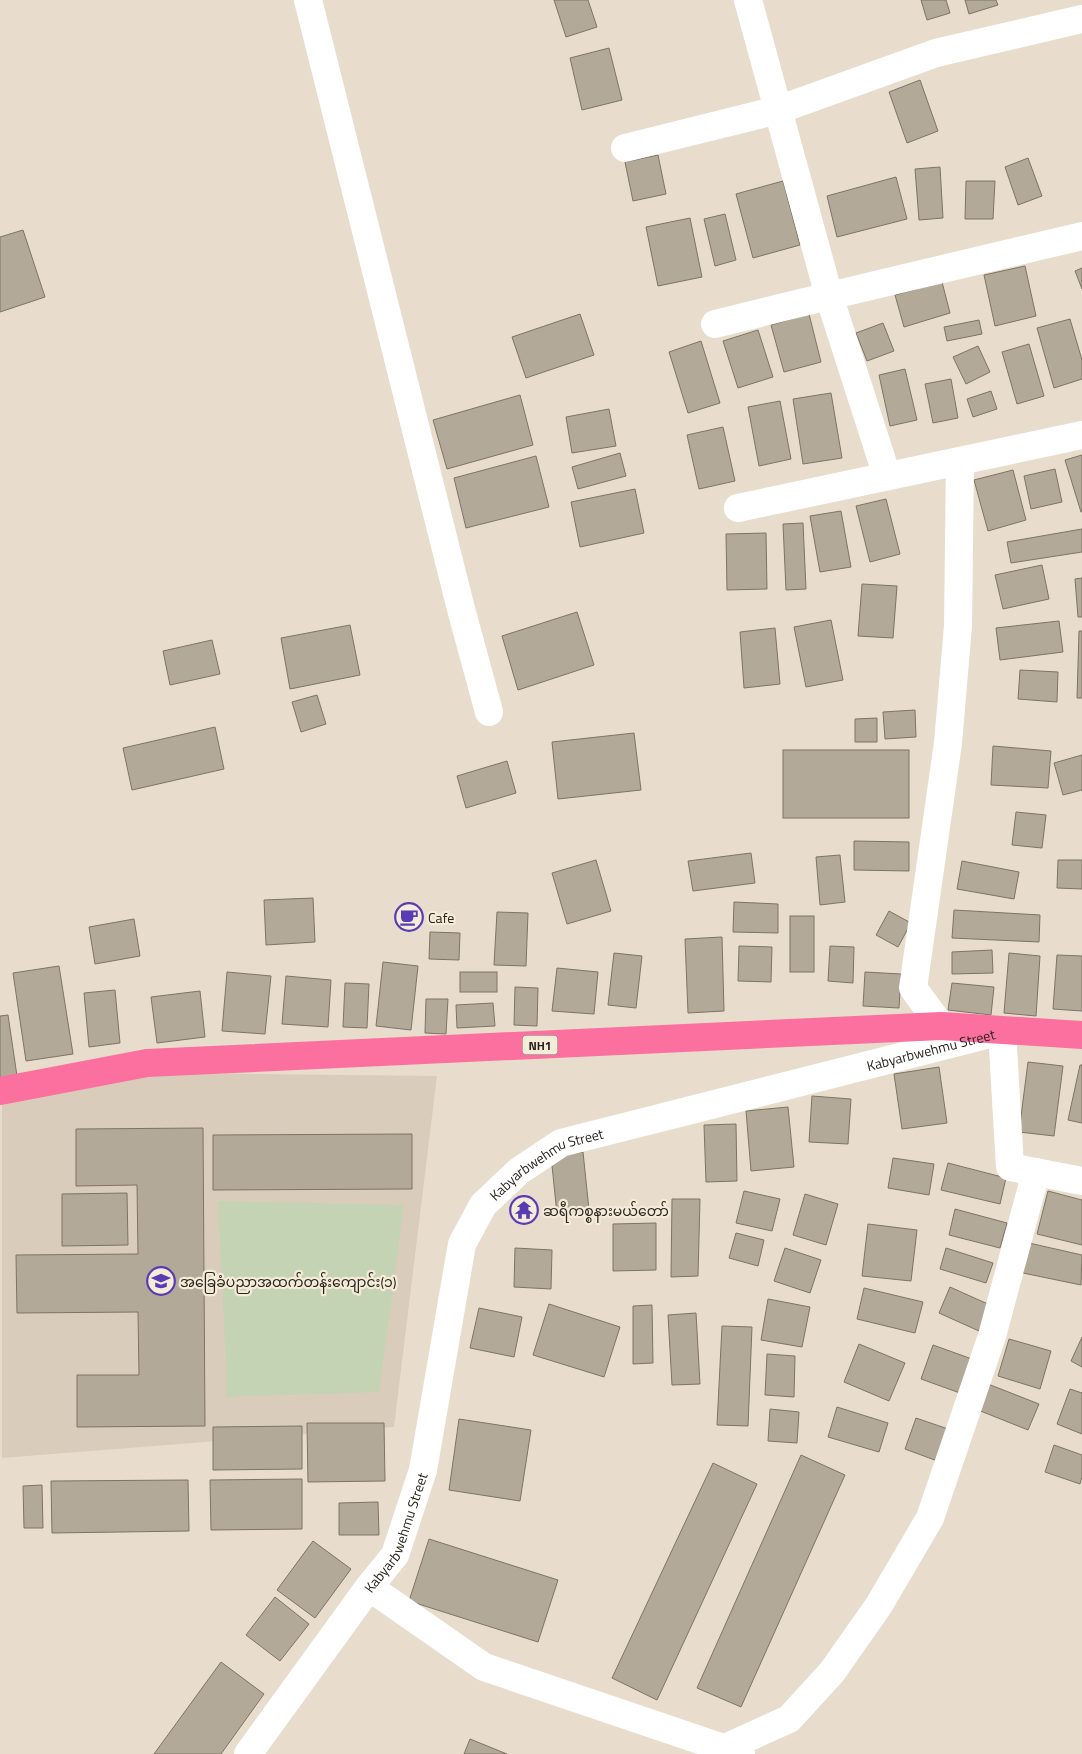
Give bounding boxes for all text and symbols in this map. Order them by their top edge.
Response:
cafe icon: Cafe [394,902,424,932]
place label: Cafe [428,907,454,928]
street label: Kabyarbwehmu Street [864,1023,997,1075]
road number: NH1 [522,1036,558,1054]
street label: Kabyarbwehmu Street [484,1122,606,1205]
temple icon: ဆရီကစ္စနားမယ်တော် [509,1195,539,1225]
place label: ဆရီကစ္စနားမယ်တော် [543,1200,669,1223]
school or university icon: အခြေခံပညာအထက်တန်းကျောင်း(၁) [146,1266,176,1296]
place label: အခြေခံပညာအထက်တန်းကျောင်း(၁) [180,1271,397,1294]
street label: Kabyarbwehmu Street [358,1470,432,1596]

